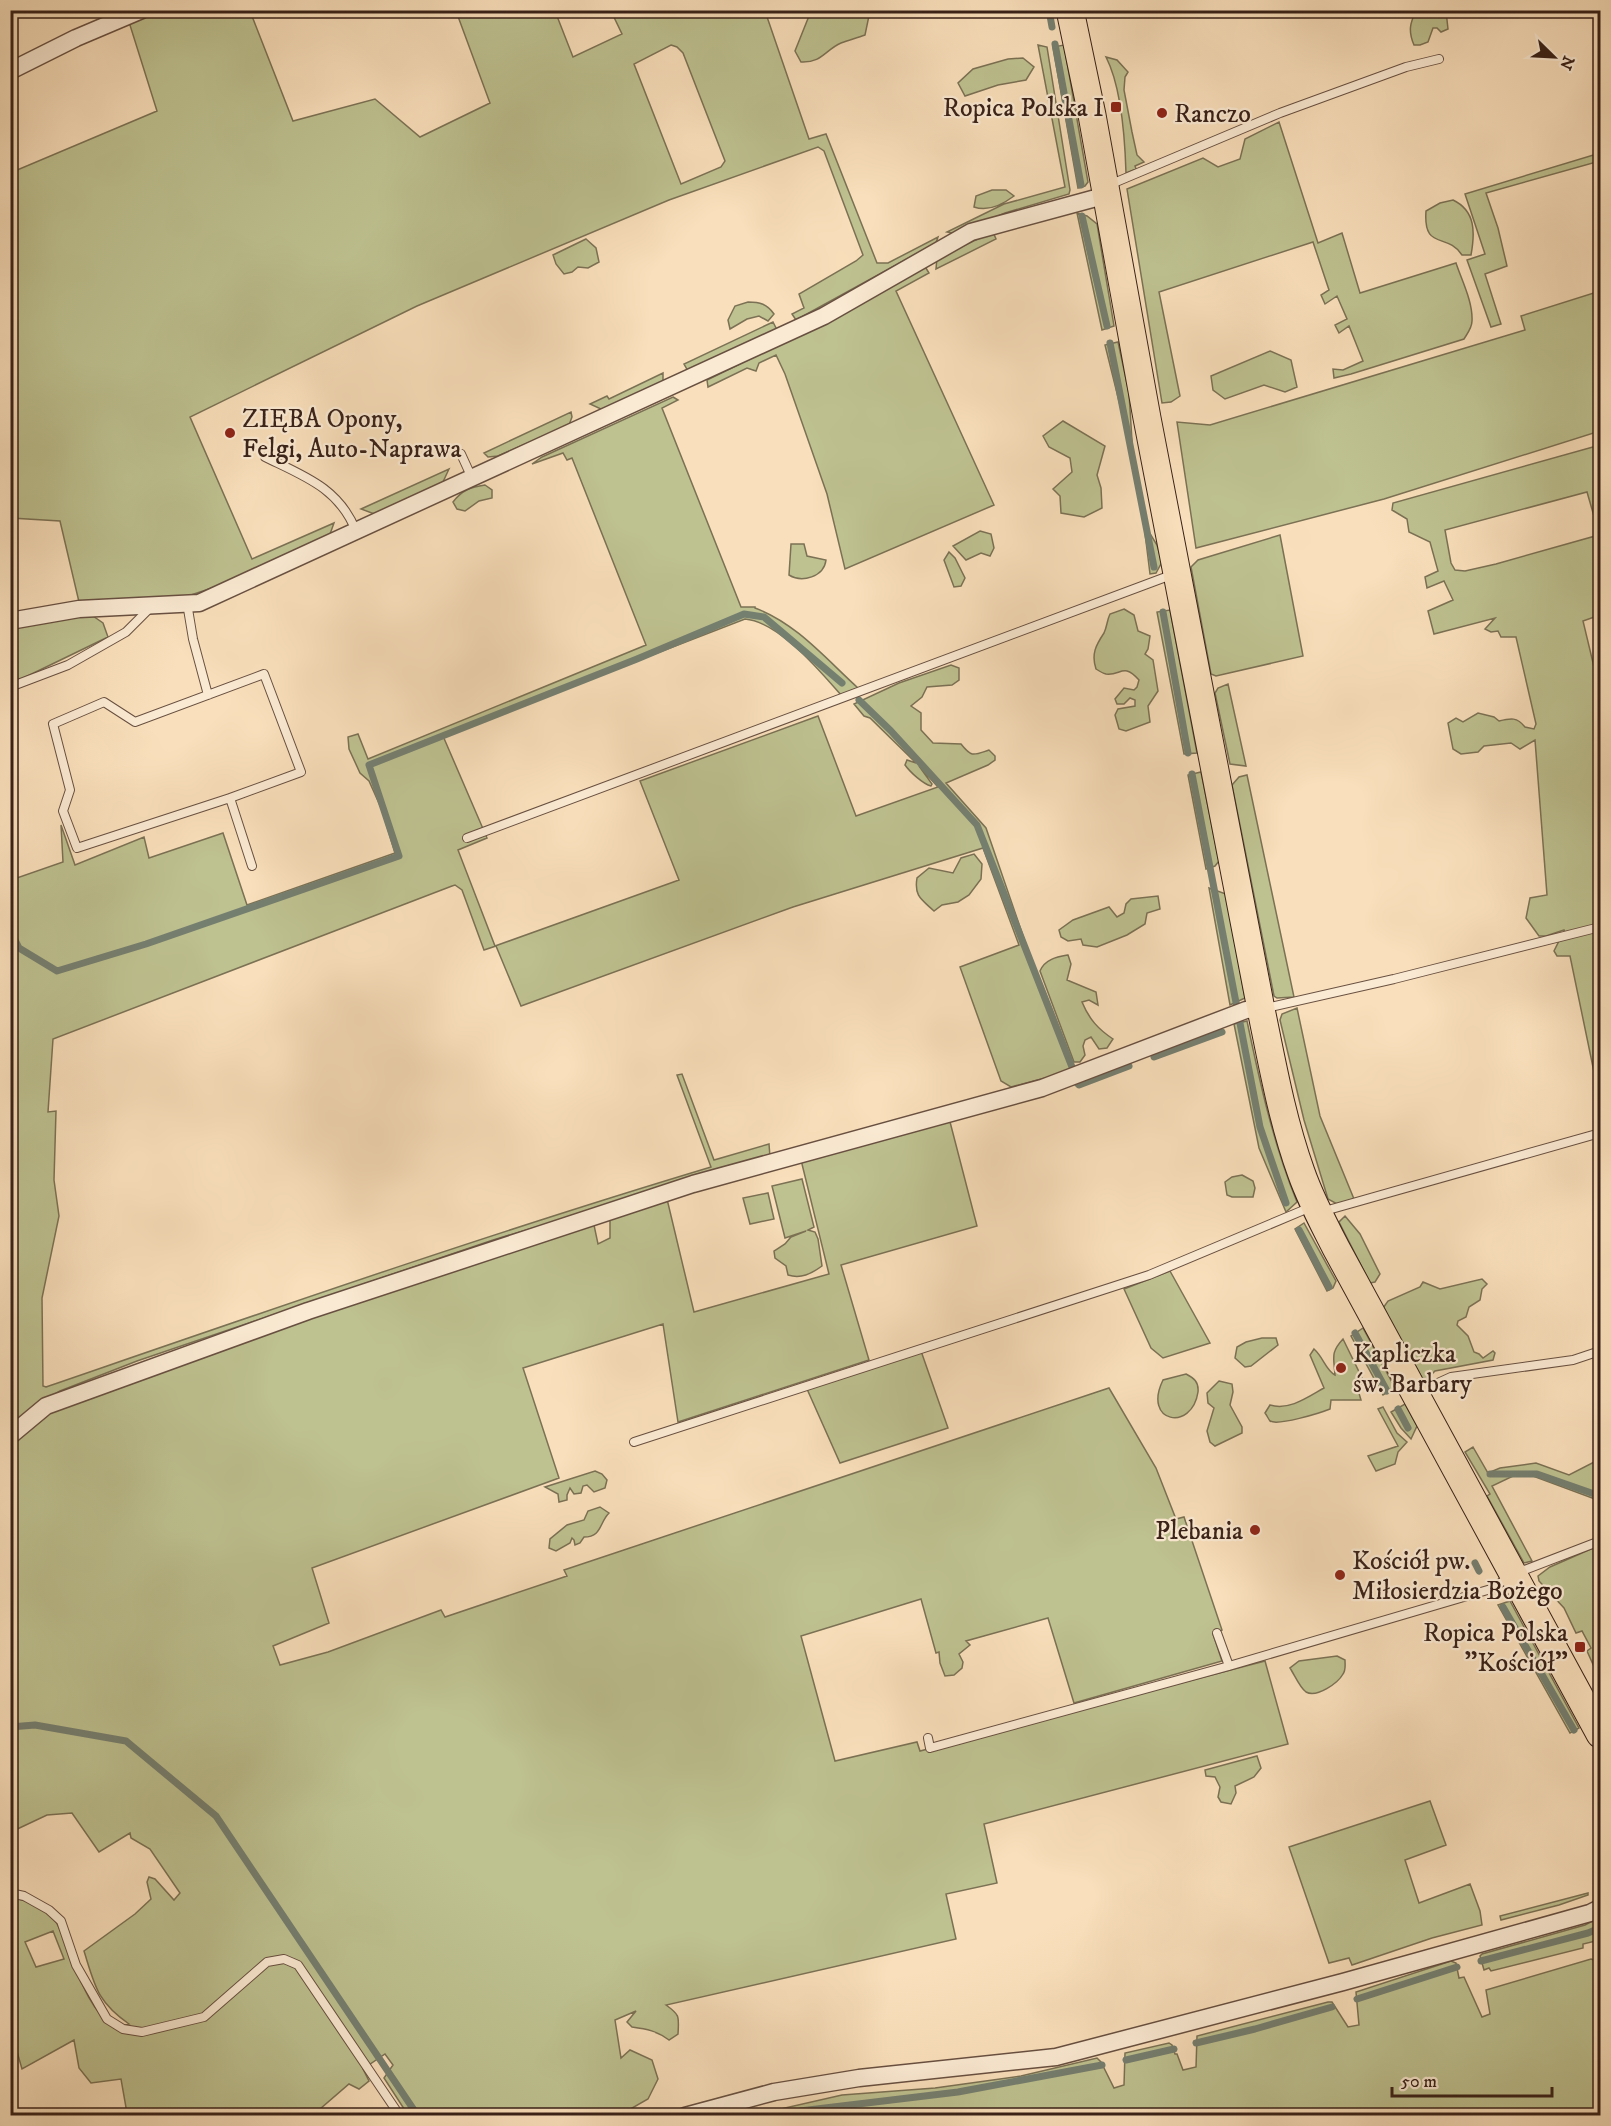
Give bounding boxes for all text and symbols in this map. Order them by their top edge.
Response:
north arrow [1524,27,1584,87]
text: N [1555,53,1579,73]
place label: Ropica Polska I [943,92,1104,125]
place label: Ranczo [1174,98,1251,131]
marker: Ropica Polska I [1109,100,1123,114]
marker: Ranczo [1155,106,1169,120]
place label: ZIĘBA Opony, Felgi, Auto-Naprawa [242,403,461,466]
marker: ZIĘBA Opony, Felgi, Auto-Naprawa [223,426,237,440]
place label: Kapliczka św. Barbary [1353,1338,1473,1401]
marker: Kapliczka św. Barbary [1334,1361,1348,1375]
place label: Plebania [1155,1515,1243,1548]
marker: Plebania [1248,1523,1262,1537]
place label: Kościół pw. Miłosierdzia Bożego [1352,1545,1563,1608]
marker: Kościół pw. Miłosierdzia Bożego [1333,1568,1347,1582]
place label: Ropica Polska "Kościół" [1423,1617,1568,1680]
marker: Ropica Polska "Kościół" [1573,1640,1587,1654]
scale bar [1392,2060,1552,2098]
text: 50 m [1401,2071,1437,2093]

